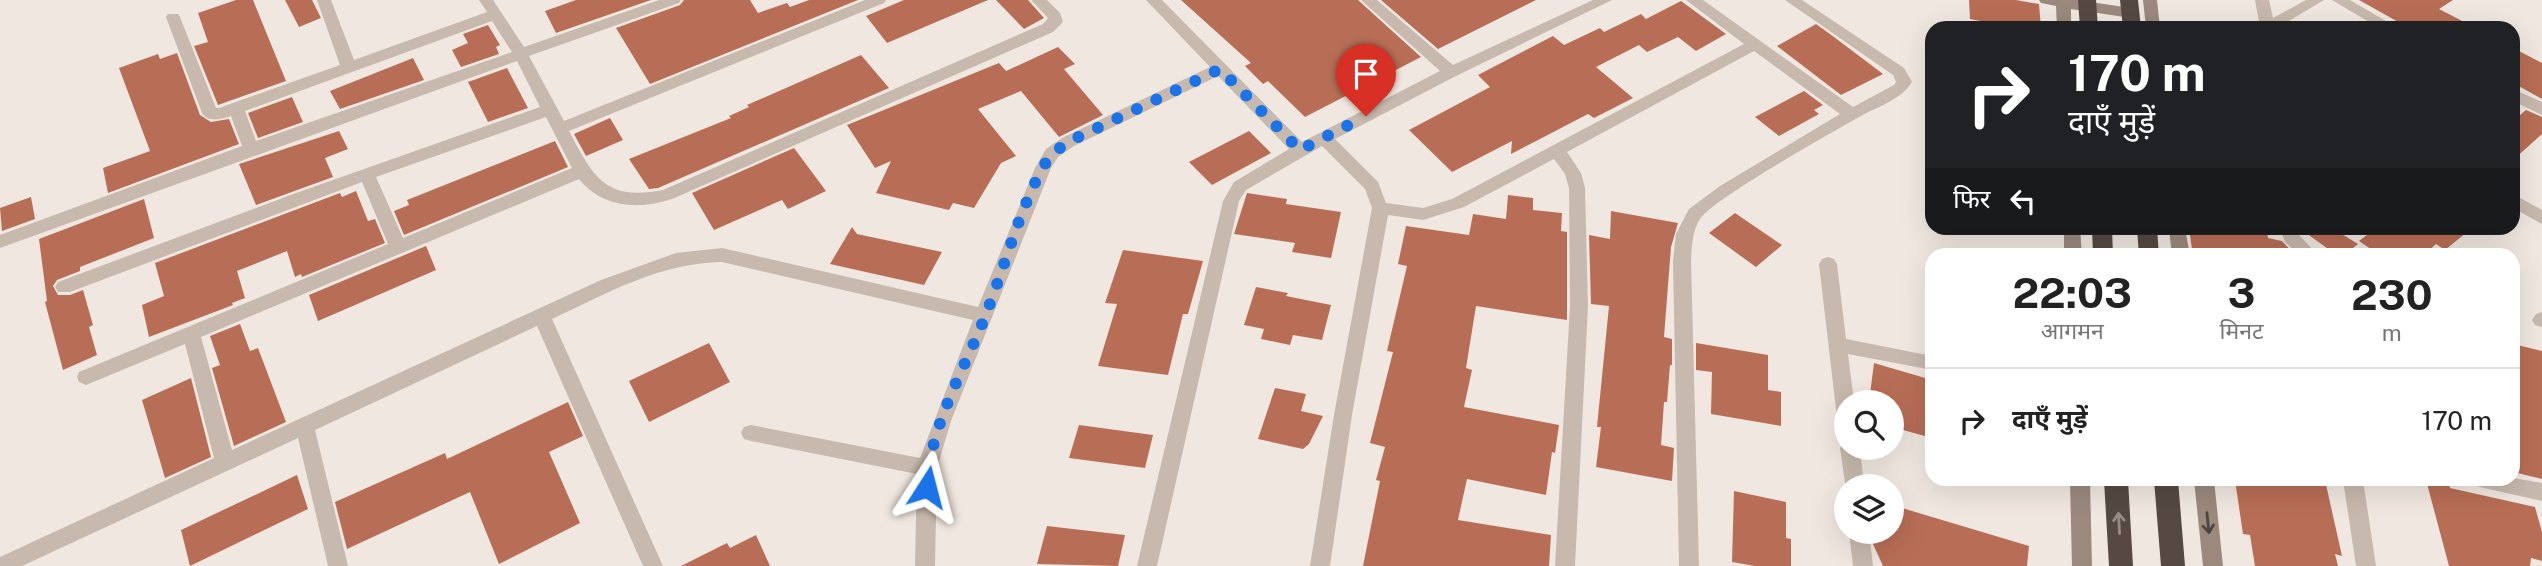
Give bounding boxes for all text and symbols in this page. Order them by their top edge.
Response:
pin [1336,44,1396,116]
text: 170 m [2068,44,2206,102]
icon: right [1953,49,2044,140]
icon: arrive [1347,55,1385,93]
text: दाएँ मुड़ें [2068,103,2155,140]
icon: left [2004,182,2042,220]
text: फिर [1953,183,1990,214]
text: 22:03 [2012,268,2132,317]
text: 3 [2228,268,2255,317]
text: 230 [2351,270,2433,319]
text: आगमन [2041,317,2104,344]
text: मिनट [2219,317,2264,344]
text: m [2382,319,2402,346]
map controls [1834,390,1904,544]
button: search [1834,390,1904,460]
icon: right [1953,402,1991,440]
text: दाएँ मुड़ें [2012,403,2088,434]
text: 170 m [2422,405,2492,436]
position arrow [890,450,964,524]
button: layers [1834,474,1904,544]
one-way arrow [2202,511,2215,534]
one-way arrow [2112,512,2125,535]

